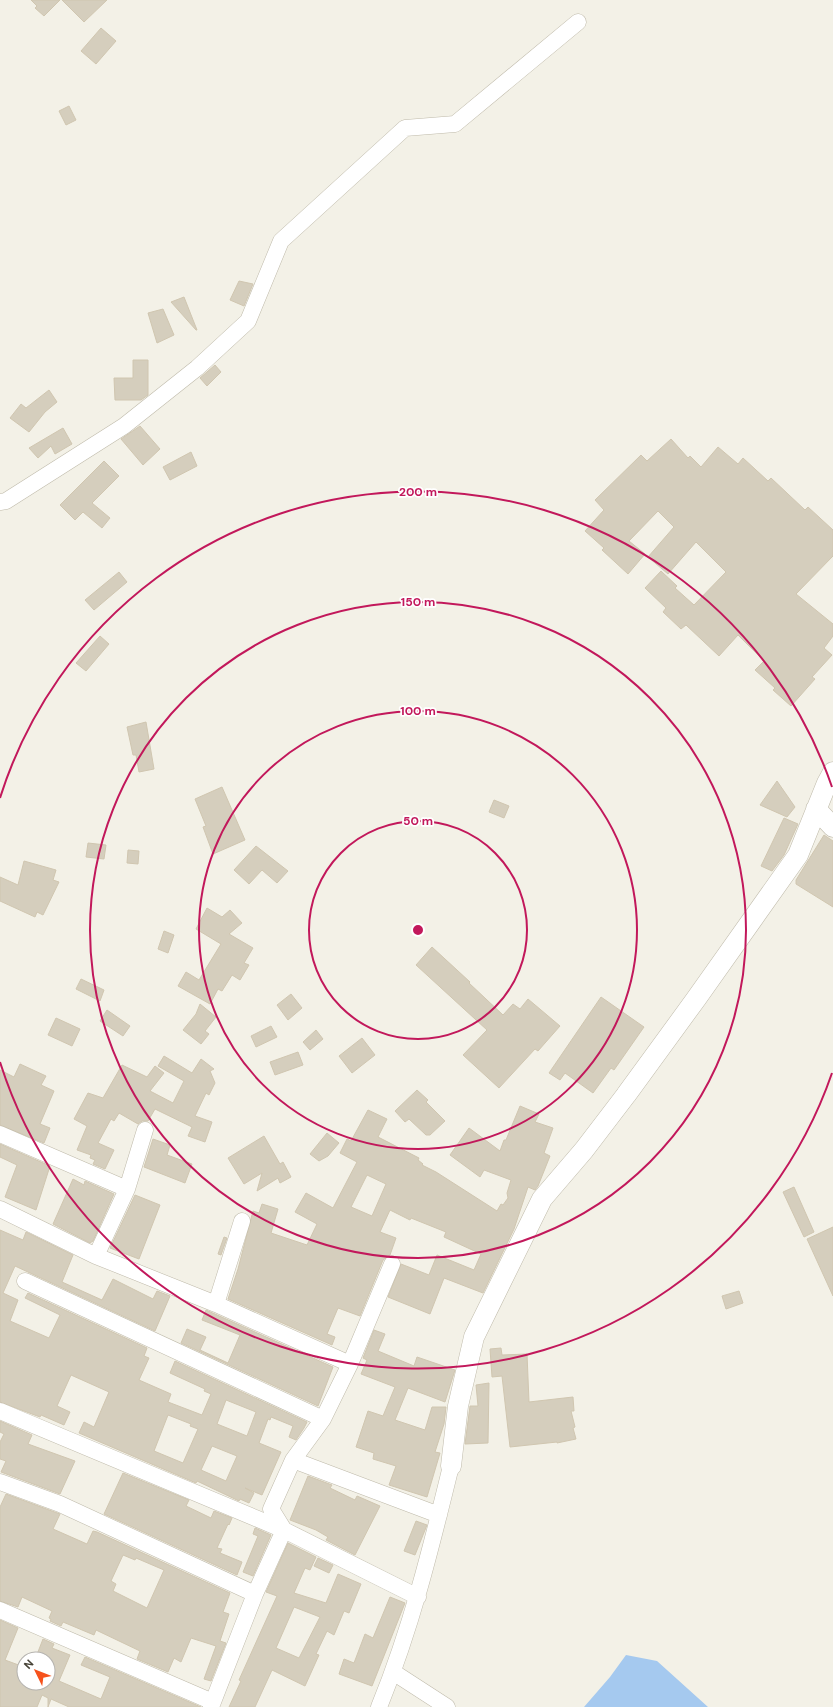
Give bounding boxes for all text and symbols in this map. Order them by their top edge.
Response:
text: 200 m [399,484,437,500]
text: 150 m [401,594,435,610]
text: 100 m [400,703,436,719]
text: 50 m [403,813,433,829]
centre of rings [411,923,425,937]
north arrow [16,1651,56,1691]
text: N [21,1656,37,1672]

